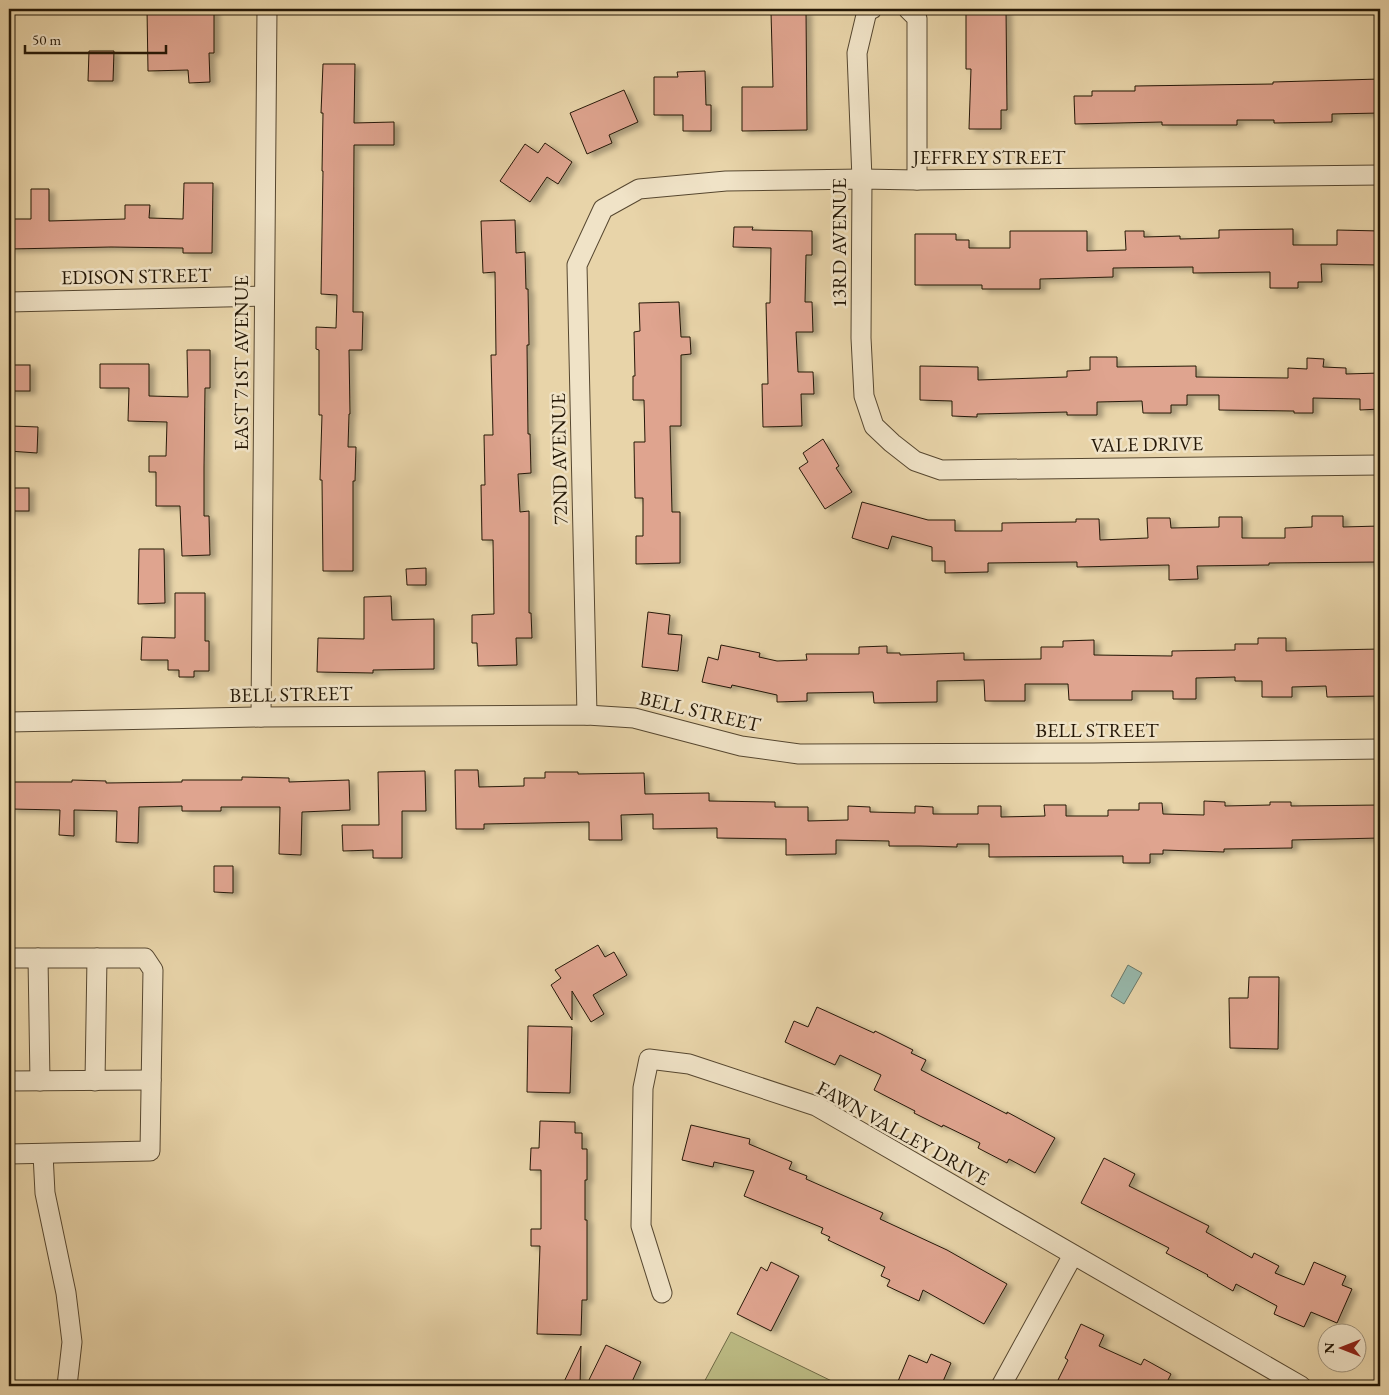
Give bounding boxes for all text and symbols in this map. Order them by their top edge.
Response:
scale bar [25,22,166,54]
text: 50 m [32,30,61,49]
street label: JEFFREY STREET [911,144,1066,170]
street label: 13RD AVENUE [826,178,852,308]
street label: EDISON STREET [61,262,212,290]
street label: EAST 71ST AVENUE [228,275,254,451]
street label: 72ND AVENUE [545,393,573,525]
street label: VALE DRIVE [1091,430,1203,458]
street label: BELL STREET [229,680,353,708]
street label: BELL STREET [637,684,764,738]
street label: BELL STREET [1035,717,1159,743]
street label: FAWN VALLEY DRIVE [812,1075,994,1191]
north arrow [1316,1322,1366,1372]
text: N [1320,1342,1338,1354]

